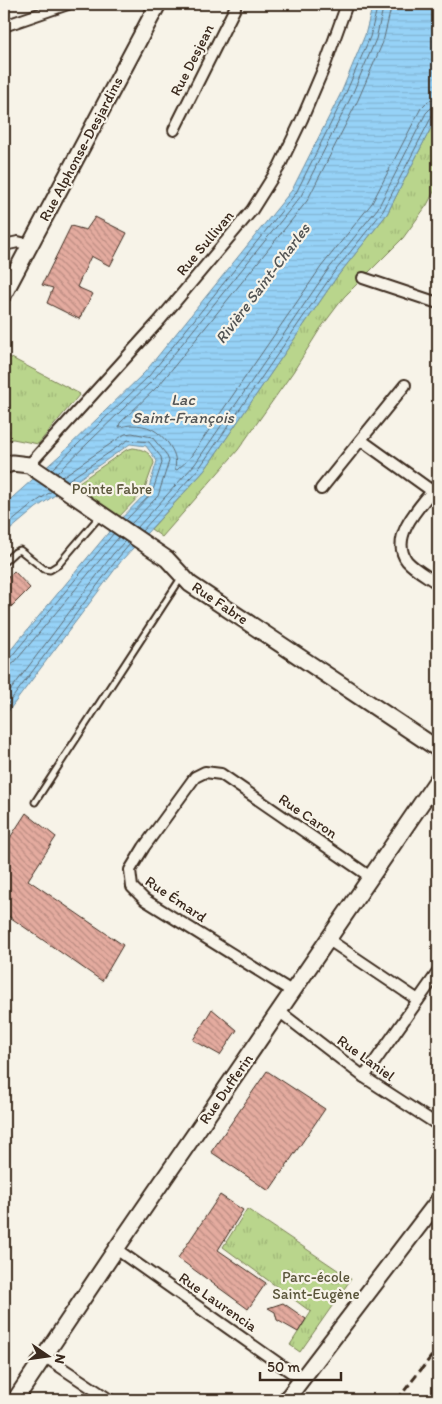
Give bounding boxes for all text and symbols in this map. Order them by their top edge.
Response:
street label: Rue Desjean [166,21,218,99]
street label: Rue Alphonse-Desjardins [35,73,127,224]
street label: Rue Sullivan [172,206,238,279]
water label: Rivière Saint-Charles [211,219,314,347]
water label: Lac Saint-François [132,390,235,427]
park label: Pointe Fabre [72,480,152,498]
street label: Rue Fabre [188,578,252,628]
street label: Rue Caron [275,790,341,842]
street label: Rue Émard [142,872,210,926]
street label: Rue Laniel [334,1031,399,1085]
street label: Rue Dufferin [195,1050,257,1128]
street label: Rue Laurencia [175,1268,261,1336]
park label: Parc-école Saint-Eugène [272,1268,360,1303]
north arrow [22,1332,72,1382]
scale bar [260,1349,341,1381]
text: N [51,1352,70,1365]
text: 50 m [267,1358,300,1376]

